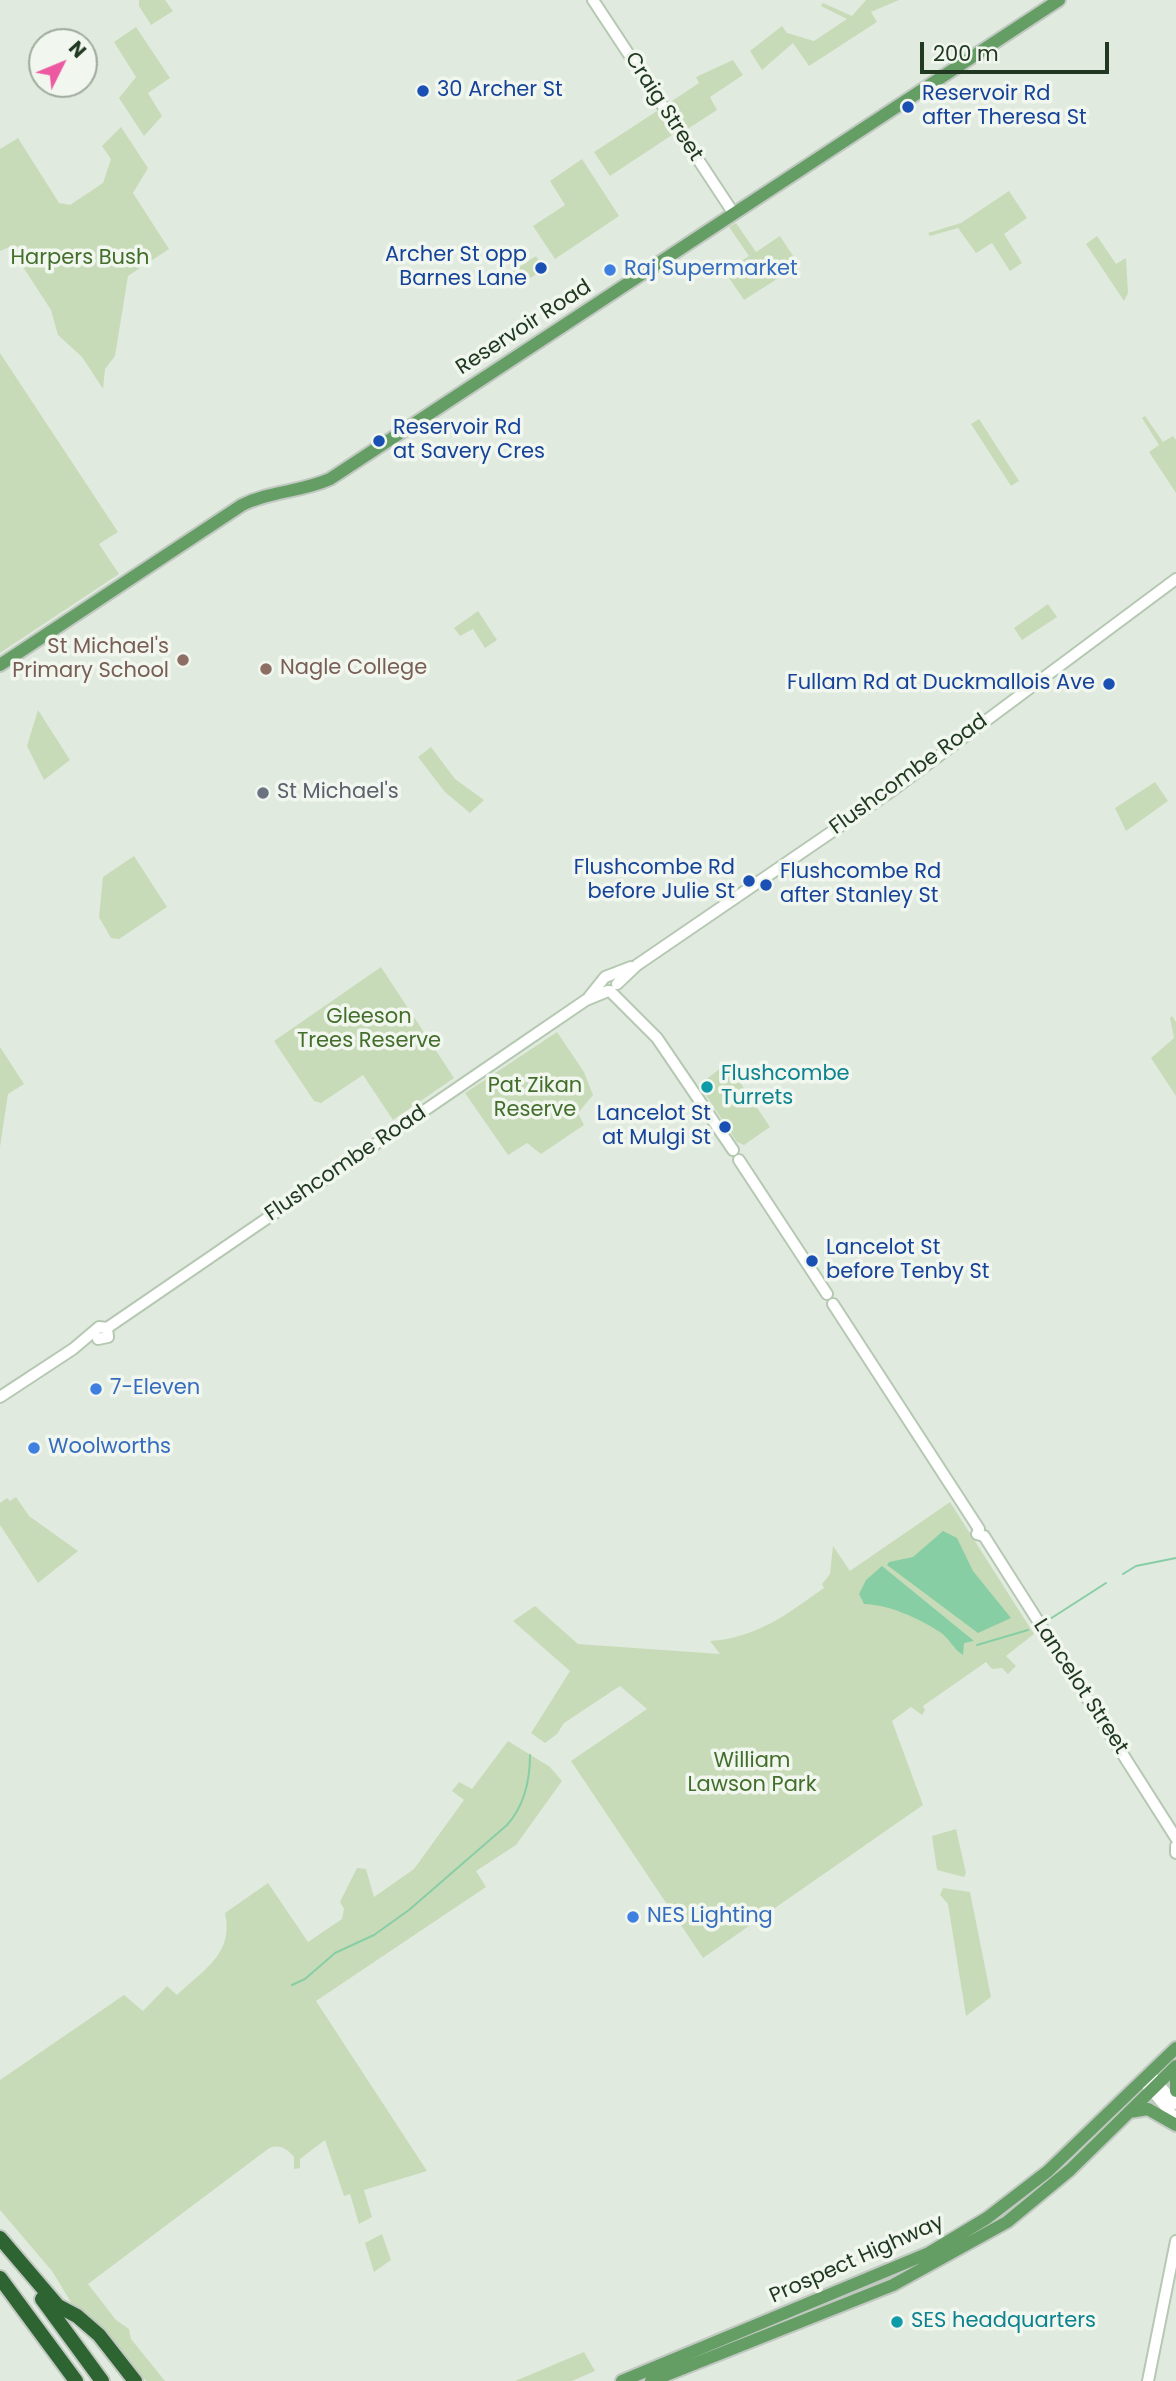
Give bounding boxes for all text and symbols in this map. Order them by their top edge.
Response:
north arrow [28,28,98,98]
scale bar [924,28,1113,72]
text: N [63,35,92,64]
text: 200 m [933,39,999,68]
street label: Craig Street [618,48,708,166]
place label: 30 Archer St [437,78,563,104]
place label: Reservoir Rd after Theresa St [922,82,1087,132]
marker: 30 Archer St [415,83,431,99]
marker: Reservoir Rd after Theresa St [900,99,916,115]
place label: Archer St opp Barnes Lane [385,243,527,293]
park label: Harpers Bush [11,246,149,272]
place label: Raj Supermarket [624,257,798,283]
marker: Archer St opp Barnes Lane [533,260,549,276]
marker: Raj Supermarket [602,262,618,278]
street label: Reservoir Road [452,275,596,381]
place label: Reservoir Rd at Savery Cres [393,416,545,466]
marker: Reservoir Rd at Savery Cres [371,433,387,449]
place label: St Michael's Primary School [12,635,169,685]
marker: St Michael's Primary School [175,652,191,668]
place label: Nagle College [280,656,427,682]
marker: Nagle College [258,661,274,677]
place label: Fullam Rd at Duckmallois Ave [787,671,1095,697]
marker: Fullam Rd at Duckmallois Ave [1101,676,1117,692]
street label: Flushcombe Road [825,709,993,841]
place label: St Michael's [277,780,399,806]
marker: St Michael's [255,785,271,801]
place label: Flushcombe Rd before Julie St [574,856,735,906]
place label: Flushcombe Rd after Stanley St [780,860,941,910]
marker: Flushcombe Rd before Julie St [741,873,757,889]
marker: Flushcombe Rd after Stanley St [758,877,774,893]
park label: Gleeson Trees Reserve [297,1005,441,1055]
place label: Flushcombe Turrets [721,1062,850,1112]
park label: Pat Zikan Reserve [488,1074,582,1124]
marker: Flushcombe Turrets [699,1079,715,1095]
street label: Flushcombe Road [261,1101,431,1227]
place label: Lancelot St at Mulgi St [597,1102,711,1152]
marker: Lancelot St at Mulgi St [717,1119,733,1135]
place label: Lancelot St before Tenby St [826,1236,989,1286]
marker: Lancelot St before Tenby St [804,1253,820,1269]
place label: 7-Eleven [110,1376,200,1402]
marker: 7-Eleven [88,1381,104,1397]
place label: Woolworths [48,1435,171,1461]
marker: Woolworths [26,1440,42,1456]
street label: Lancelot Street [1027,1615,1133,1759]
park label: William Lawson Park [688,1749,816,1799]
place label: NES Lighting [647,1904,773,1930]
marker: NES Lighting [625,1909,641,1925]
street label: Prospect Highway [766,2210,948,2310]
place label: SES headquarters [911,2309,1096,2335]
marker: SES headquarters [889,2314,905,2330]

